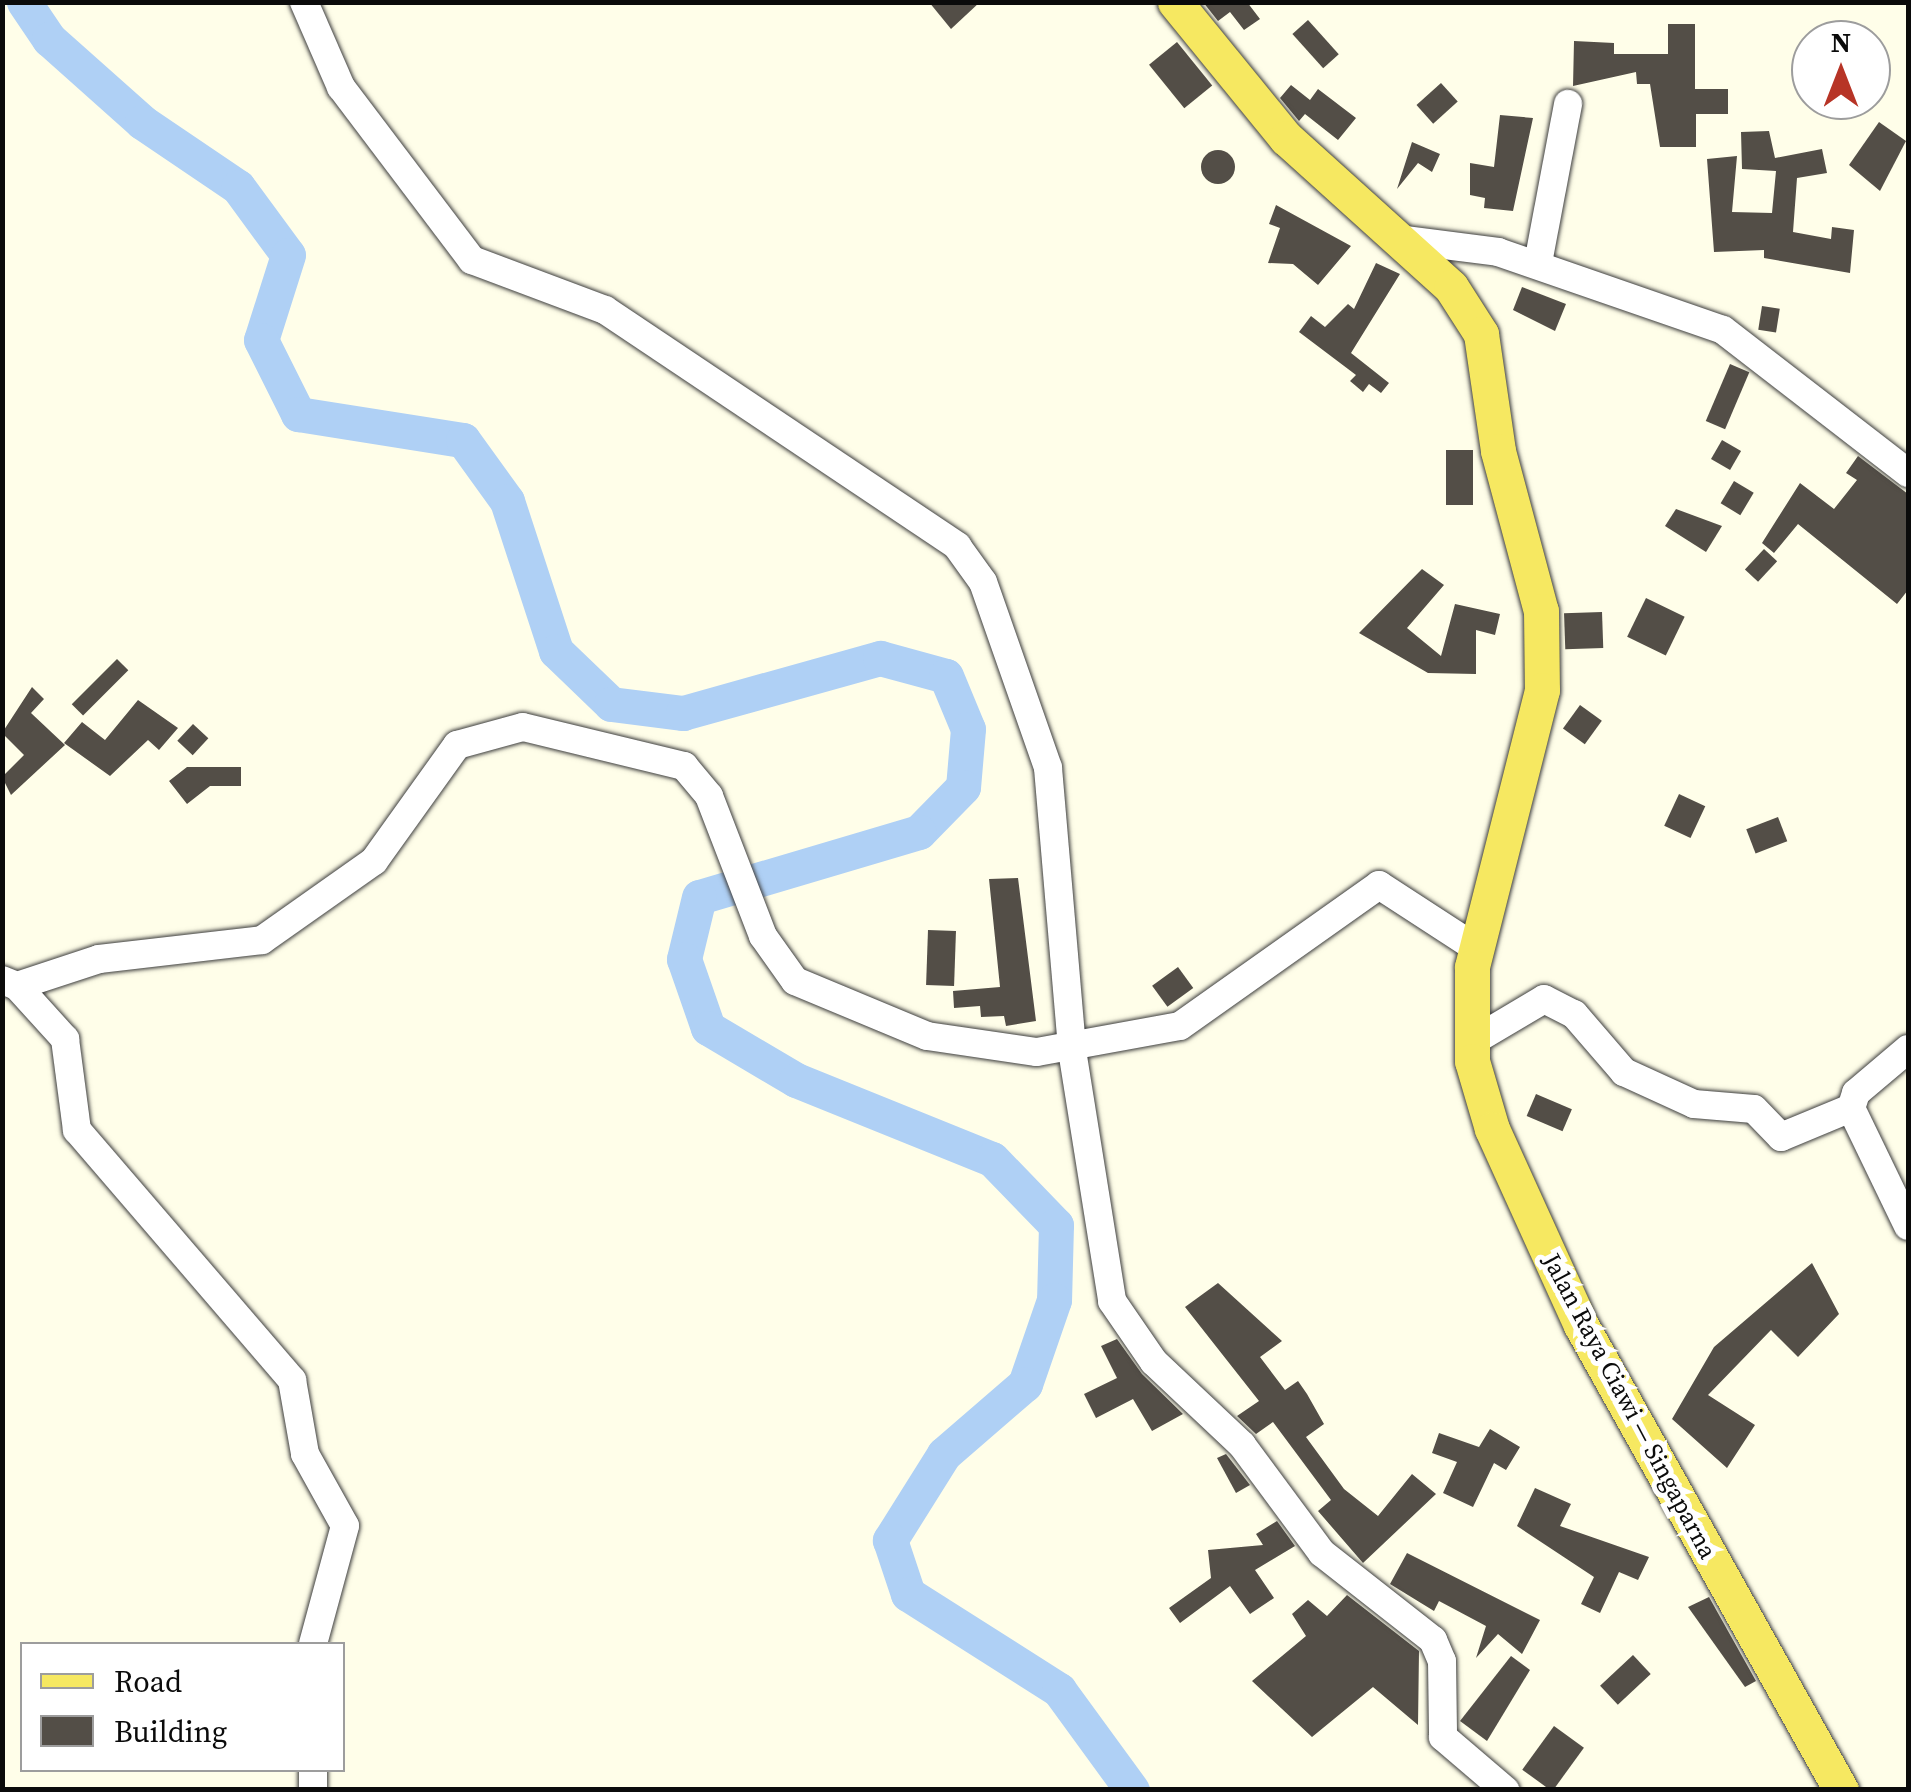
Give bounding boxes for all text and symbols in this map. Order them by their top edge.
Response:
north arrow [1791,20,1891,120]
text: N [1831,23,1851,61]
street label: Jalan Raya Ciawi — Singaparna [1537,1248,1723,1564]
legend [20,1642,345,1772]
text: Road [114,1661,182,1702]
text: Building [114,1711,227,1752]

